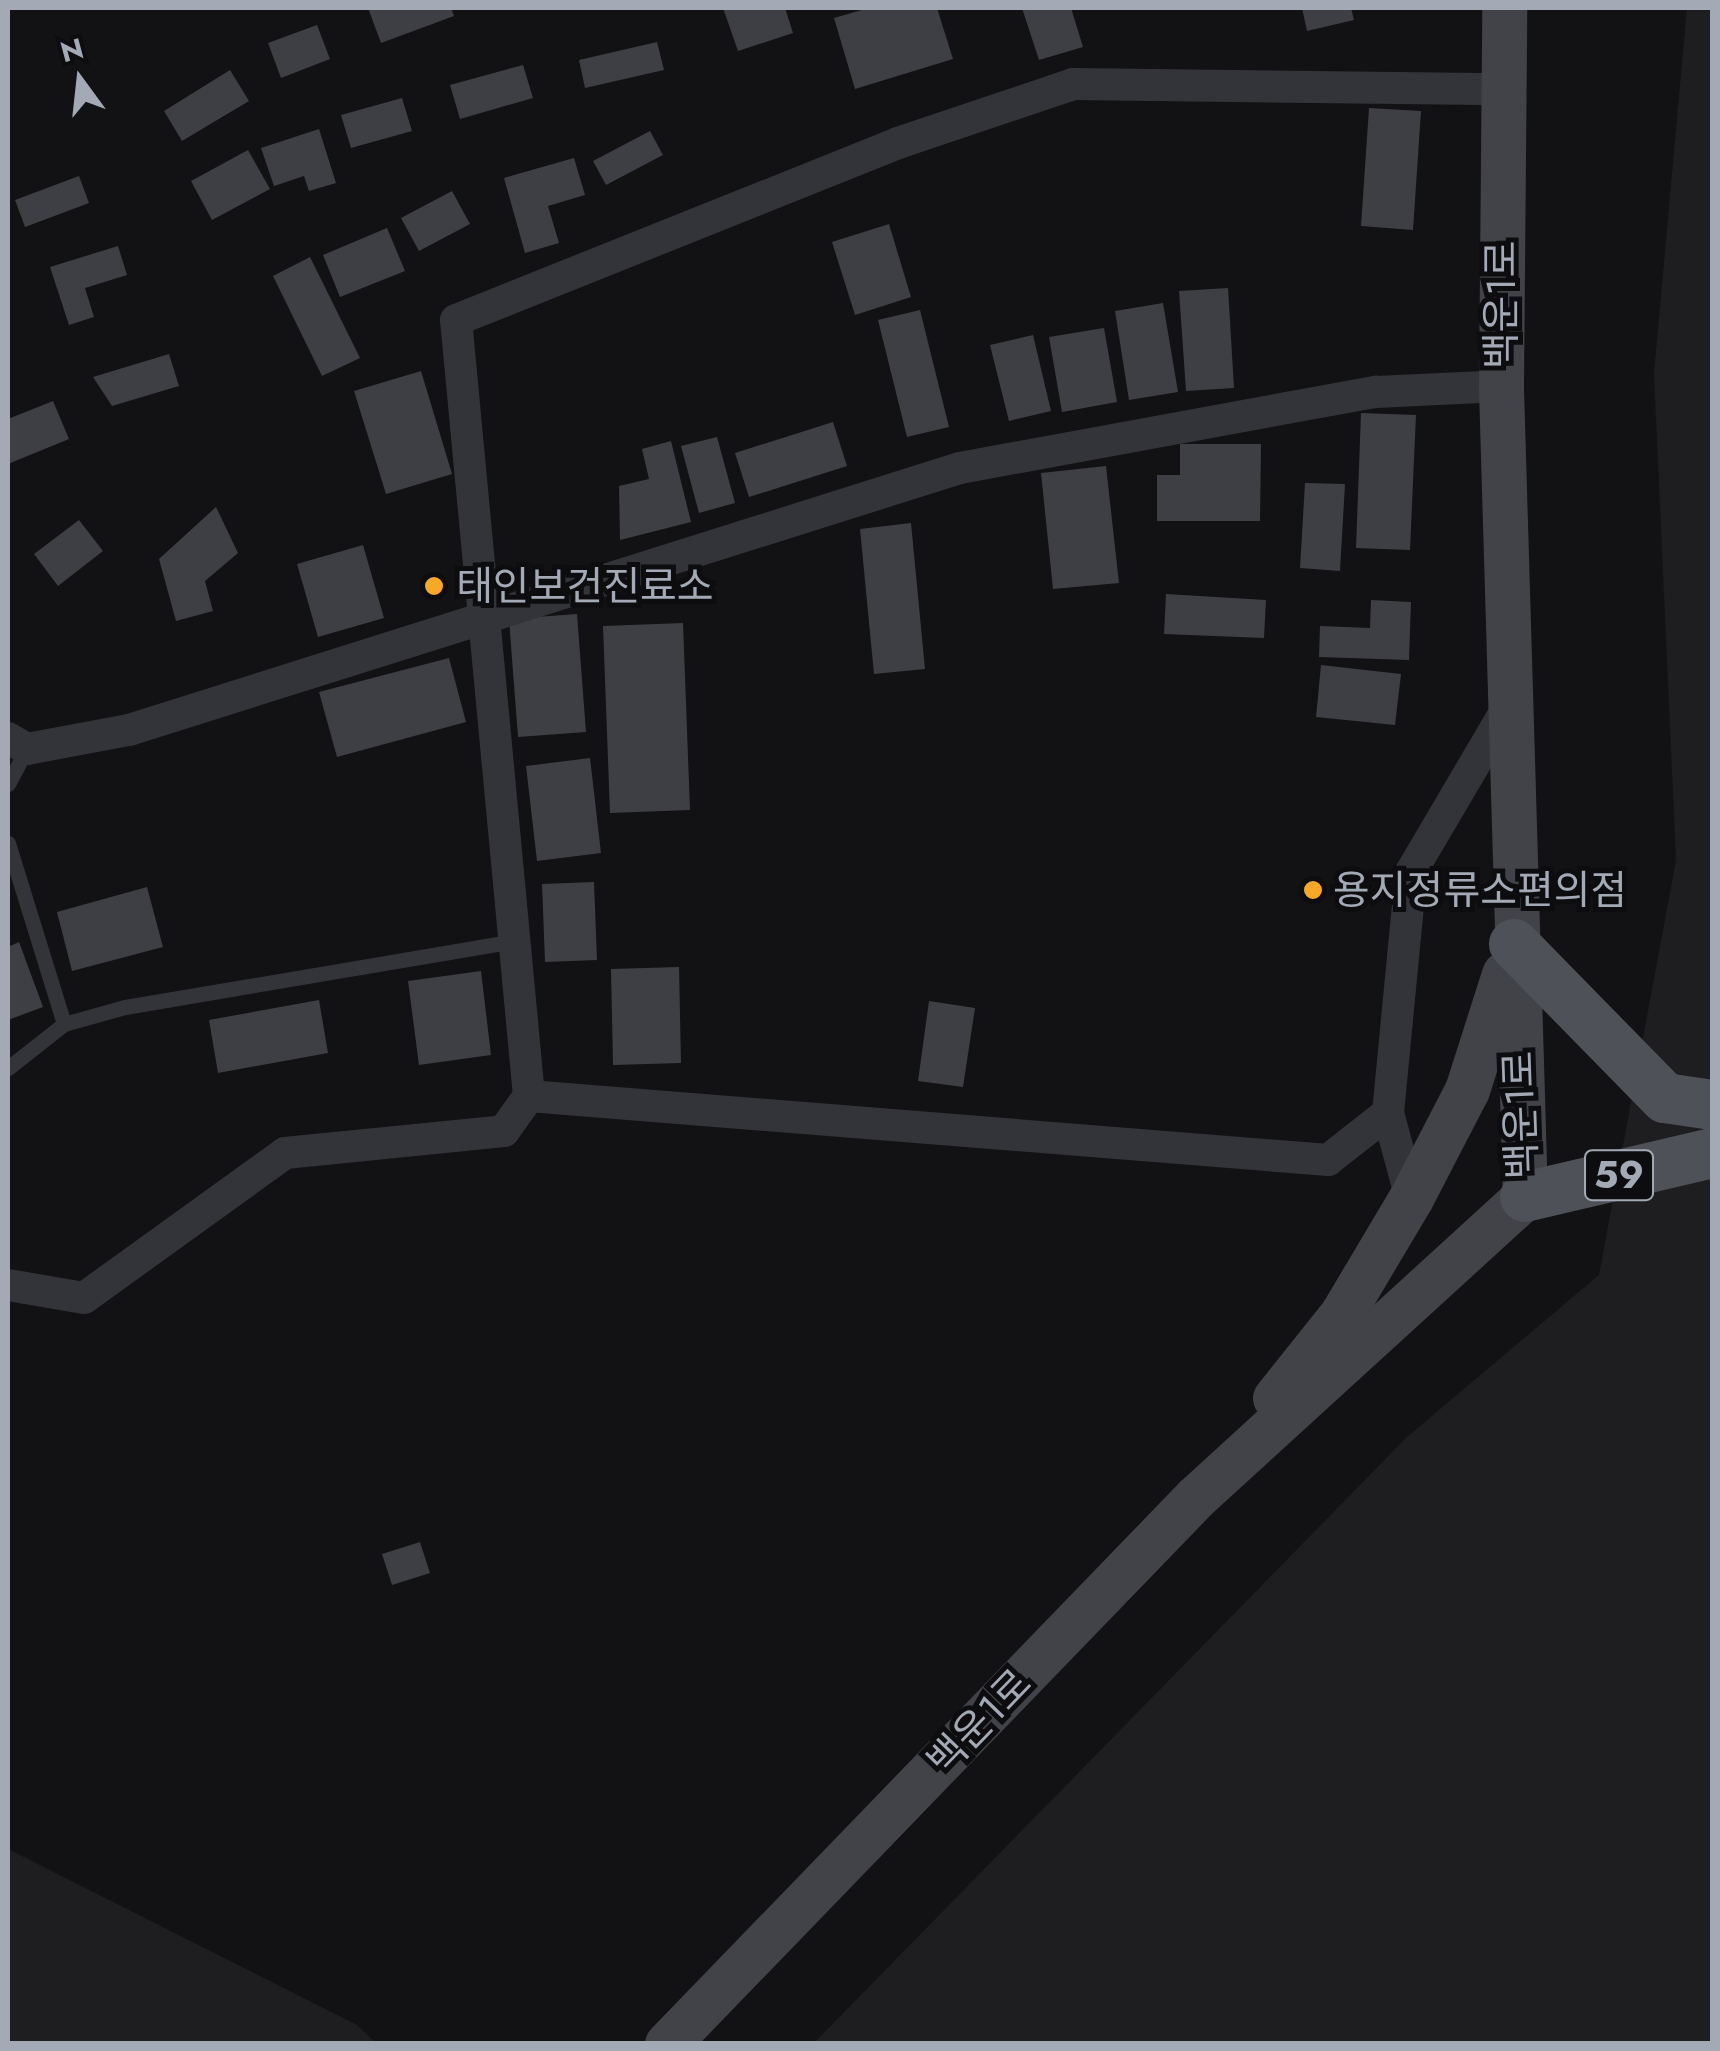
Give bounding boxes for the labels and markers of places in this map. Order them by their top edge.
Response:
place label: 태인보건진료소 [456,562,714,610]
marker: 태인보건진료소 [421,573,447,599]
place label: 용지정류소편의점 [1333,866,1627,914]
marker: 용지정류소편의점 [1302,879,1324,901]

